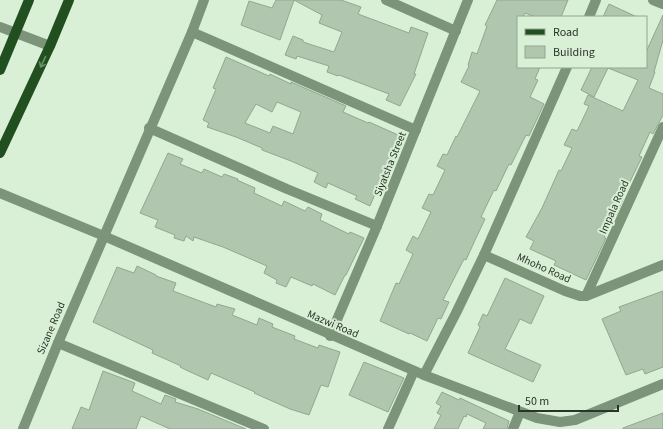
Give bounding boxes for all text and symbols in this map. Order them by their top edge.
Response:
legend [517,16,647,68]
text: Road [553,24,579,41]
text: Building [553,44,595,61]
one-way arrow [39,55,46,67]
street label: Siyatsha Street [370,129,410,199]
street label: Impala Road [595,178,633,236]
street label: Mhoho Road [515,249,573,287]
street label: Sizane Road [33,299,69,357]
street label: Mazwi Road [305,306,361,342]
scale bar [519,387,618,413]
text: 50 m [525,393,549,410]

